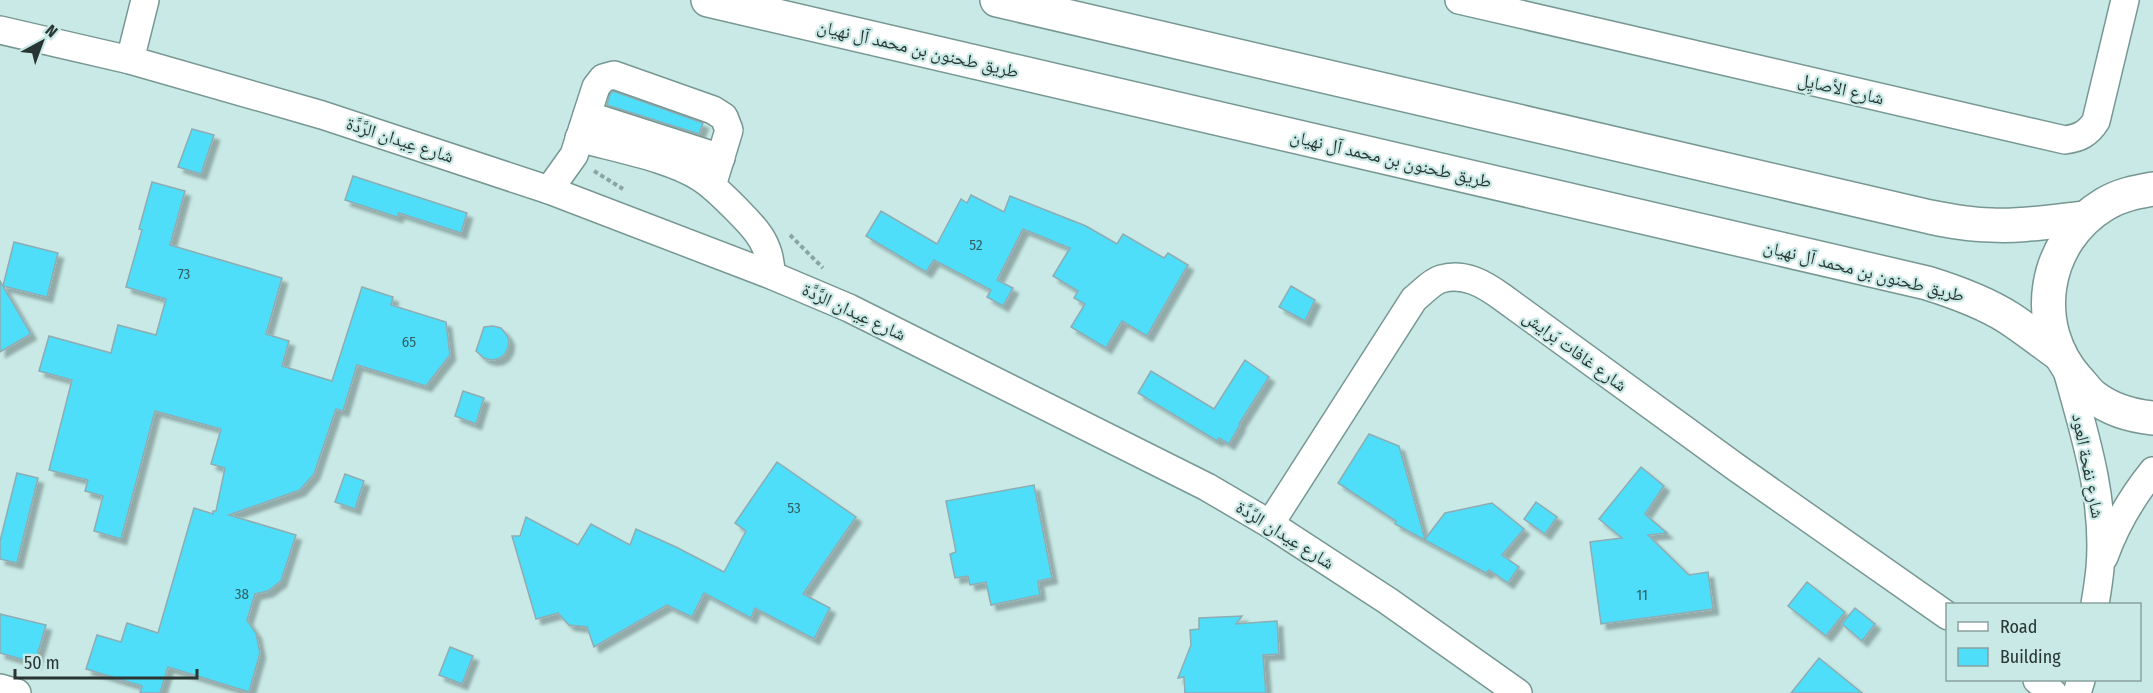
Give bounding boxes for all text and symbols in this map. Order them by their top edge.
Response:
north arrow [12,12,72,72]
street label: طريق طحنون بن محمد آل نهيان [815,15,1021,83]
text: N [42,21,61,41]
street label: شارع الأصايِل [1796,68,1886,111]
street label: شارع عِيدان الرَّدَّة [343,112,457,168]
street label: طريق طحنون بن محمد آل نهيان [1288,125,1494,193]
street label: طريق طحنون بن محمد آل نهيان [1761,235,1967,307]
house number: 52 [969,236,983,254]
house number: 73 [178,265,191,283]
street label: شارع عِيدان الرَّدَّة [799,278,909,346]
street label: شارع غافات بَرايش [1519,306,1631,396]
house number: 65 [402,333,416,351]
street label: شارع نفحة العود [2067,412,2109,520]
street label: شارع عِيدان الرَّدَّة [1232,496,1338,574]
house number: 53 [787,499,801,517]
house number: 38 [235,585,249,603]
house number: 11 [1636,586,1648,604]
legend [1946,603,2141,681]
text: Road [2000,616,2037,638]
scale bar [15,642,196,680]
text: Building [2000,646,2061,668]
text: 50 m [24,652,60,674]

